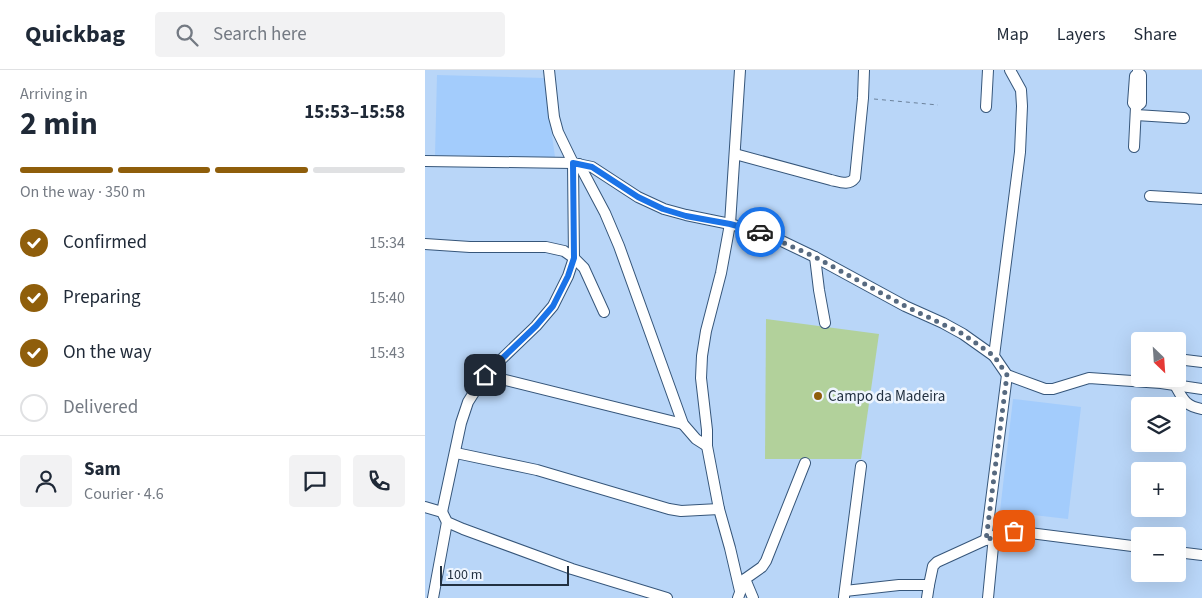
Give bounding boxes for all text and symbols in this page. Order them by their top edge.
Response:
search box [155,12,505,57]
text: Quickbag [25,17,125,52]
icon: search [173,21,201,49]
text: Search here [213,21,307,48]
text: Map [997,22,1029,47]
text: Layers [1057,22,1106,47]
text: Share [1134,22,1177,47]
text: Arriving in [20,83,88,105]
text: 15:53–15:58 [304,99,405,126]
text: 2 min [20,101,98,147]
text: On the way · 350 m [20,181,145,203]
courier [735,207,785,257]
icon: car [746,218,774,246]
icon: check [20,229,48,257]
text: Confirmed [63,229,147,256]
text: 15:34 [369,232,405,254]
icon: check [20,284,48,312]
text: Preparing [63,284,141,311]
text: 15:40 [369,287,405,309]
north arrow [1131,332,1186,388]
map controls [1131,332,1186,582]
icon: check [20,339,48,367]
text: On the way [63,339,152,366]
text: 15:43 [369,342,405,364]
pin [464,354,506,396]
icon: home [471,361,499,389]
place label: Campo da Madeira [828,386,945,407]
marker: Campo da Madeira [812,390,824,402]
text: Delivered [63,394,138,421]
button: layers [1131,397,1186,452]
button: person [20,455,72,507]
button: chat [289,455,341,507]
button: phone [353,455,405,507]
text: Sam [84,456,121,483]
button: + [1131,462,1186,517]
text: Courier · 4.6 [84,483,164,505]
pin [993,510,1035,552]
icon: bag [1000,517,1028,545]
button: − [1131,527,1186,582]
scale bar [440,563,569,586]
text: 100 m [447,565,482,585]

